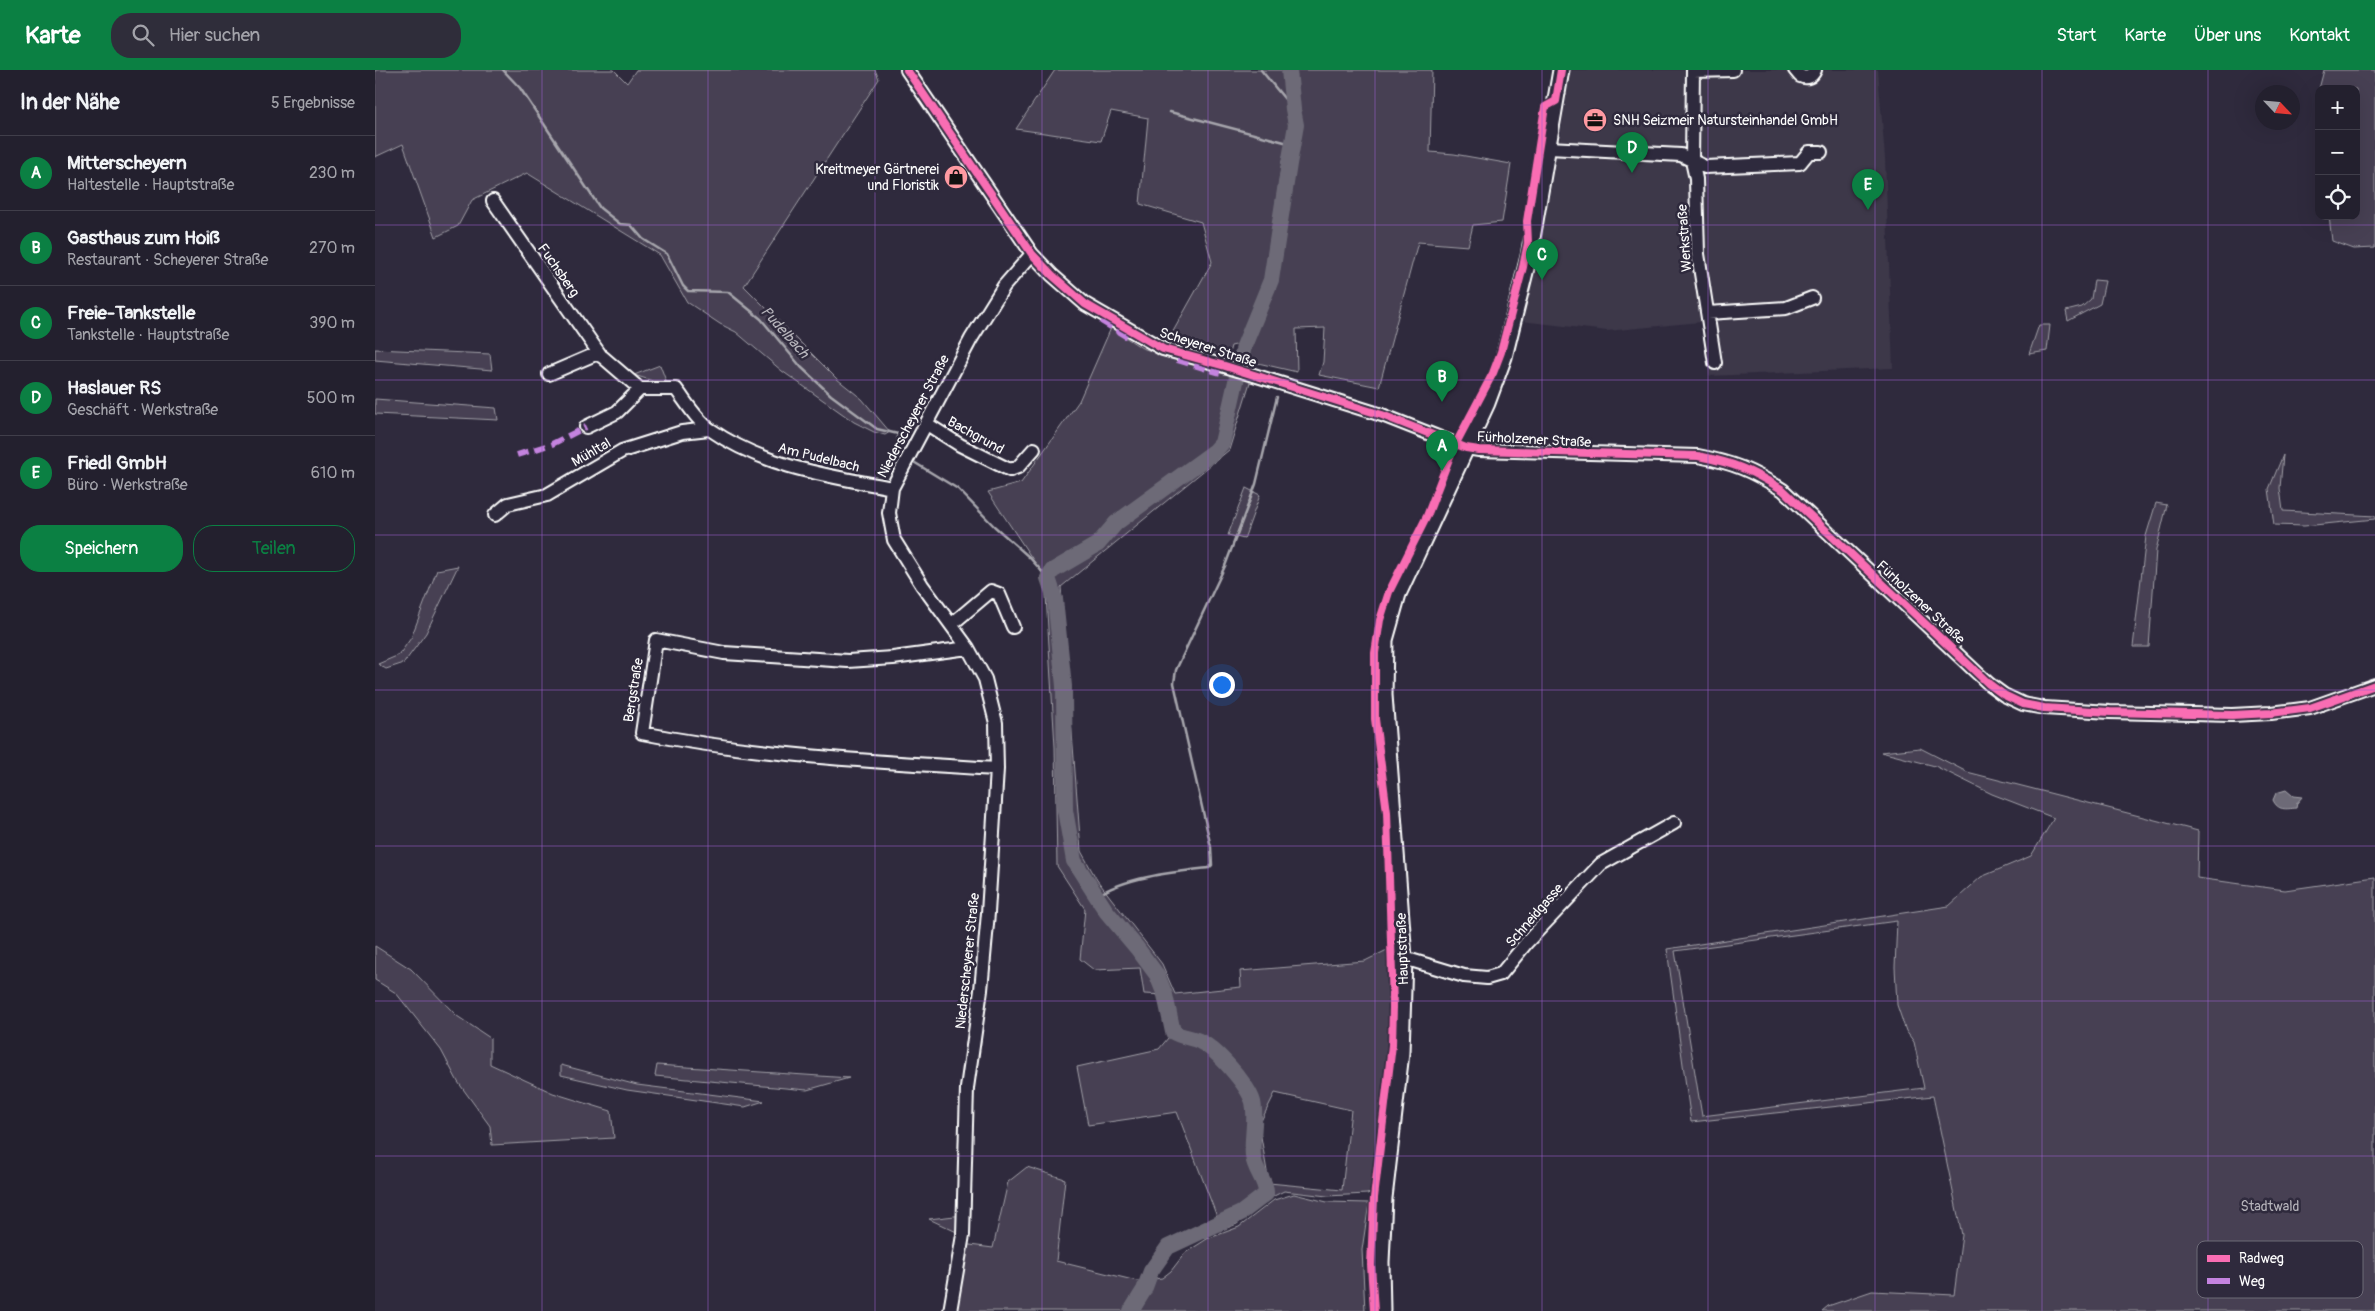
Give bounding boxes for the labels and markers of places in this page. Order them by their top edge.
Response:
office icon: SNH Seizmeir Natursteinhandel GmbH [1582,107,1608,133]
place label: SNH Seizmeir Natursteinhandel GmbH [1613,112,1838,129]
pin: D [1616,132,1648,173]
place label: Kreitmeyer Gärtnerei und Floristik [815,161,940,194]
shop icon: Kreitmeyer Gärtnerei und Floristik [943,164,969,190]
pin: E [1852,169,1884,210]
pin: C [1526,239,1558,280]
pin: B [1426,361,1458,402]
pin: A [1426,430,1458,471]

